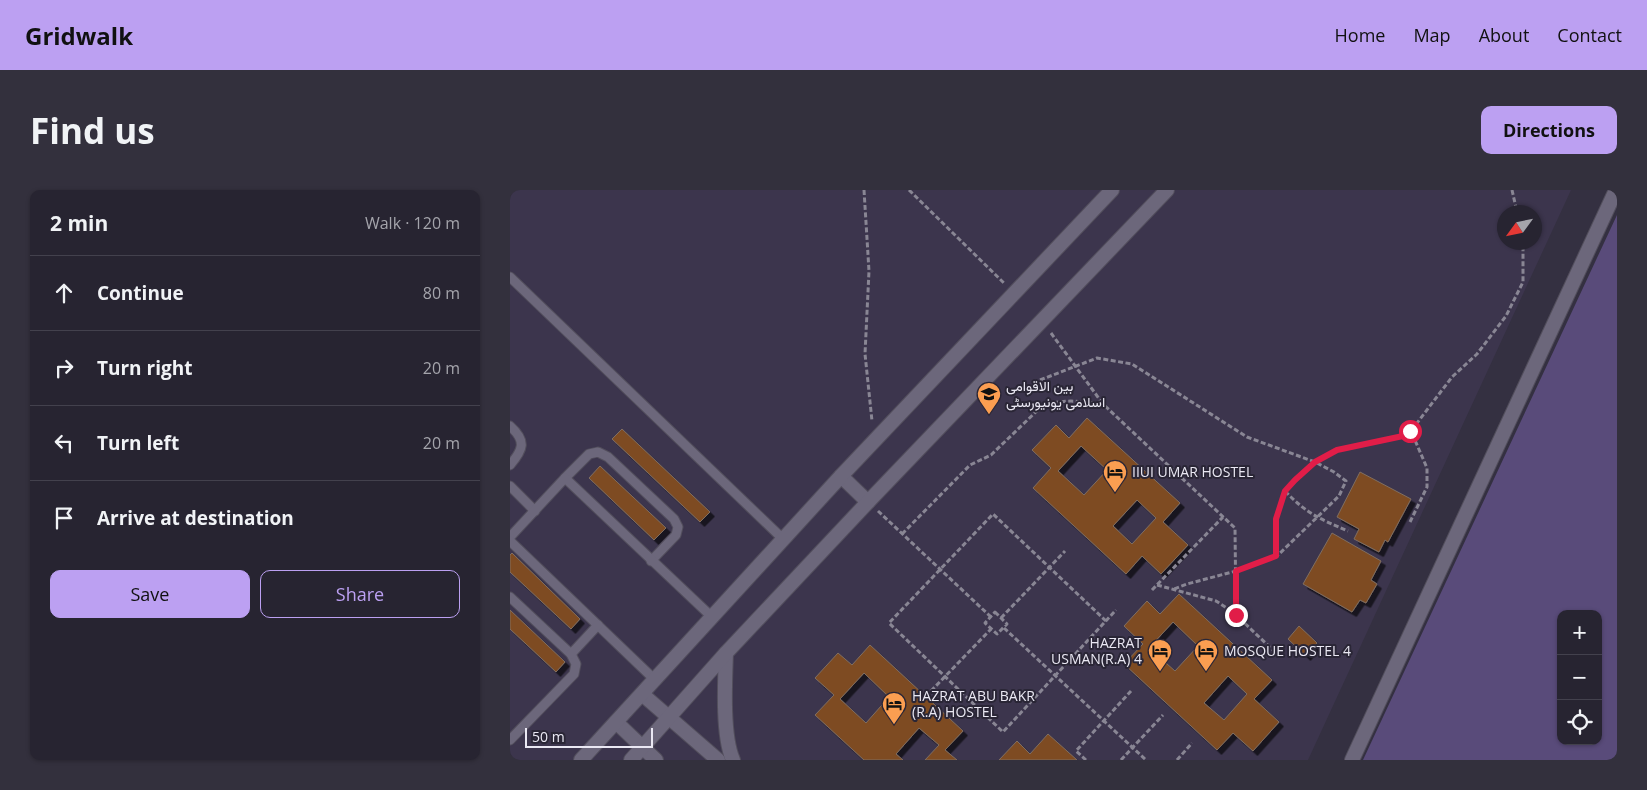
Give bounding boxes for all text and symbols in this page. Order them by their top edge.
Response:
text: Gridwalk [25,19,133,52]
text: Home [1335,23,1385,47]
text: Map [1413,23,1451,47]
text: About [1479,23,1529,47]
text: Contact [1557,23,1622,47]
button: Directions [1481,106,1617,154]
text: Find us [30,107,155,154]
north arrow [1497,205,1542,250]
text: 2 min [50,209,108,237]
text: Walk · 120 m [365,212,460,234]
icon: ahead [50,279,78,307]
text: Continue [97,280,184,306]
text: 80 m [423,282,460,304]
icon: right [50,354,78,382]
text: Turn right [97,355,192,381]
text: 20 m [423,357,460,379]
place label: بین الاقوامی اسلامی یونیورسٹی [1006,376,1105,411]
school or university icon: بین الاقوامی اسلامی یونیورسٹی [976,381,1002,415]
route start [1399,420,1422,443]
icon: left [50,429,78,457]
text: Turn left [97,430,179,456]
text: 20 m [423,432,460,454]
hotel icon: IIUI UMAR HOSTEL [1102,459,1128,493]
place label: IIUI UMAR HOSTEL [1132,462,1253,481]
icon: arrive [50,504,78,532]
text: Arrive at destination [97,505,294,531]
button: Save [50,570,250,618]
button: Share [260,570,460,618]
route end [1225,604,1248,627]
map controls [1557,610,1602,745]
button: + [1557,610,1602,655]
place label: HAZRAT USMAN(R.A) 4 [1051,633,1142,668]
hotel icon: HAZRAT USMAN(R.A) 4 [1147,638,1173,672]
hotel icon: MOSQUE HOSTEL 4 [1193,638,1219,672]
place label: MOSQUE HOSTEL 4 [1224,641,1351,660]
button: − [1557,655,1602,700]
place label: HAZRAT ABU BAKR (R.A) HOSTEL [912,686,1035,721]
hotel icon: HAZRAT ABU BAKR (R.A) HOSTEL [881,691,907,725]
button: locate [1557,700,1602,745]
scale bar [525,725,652,748]
text: 50 m [532,727,565,746]

